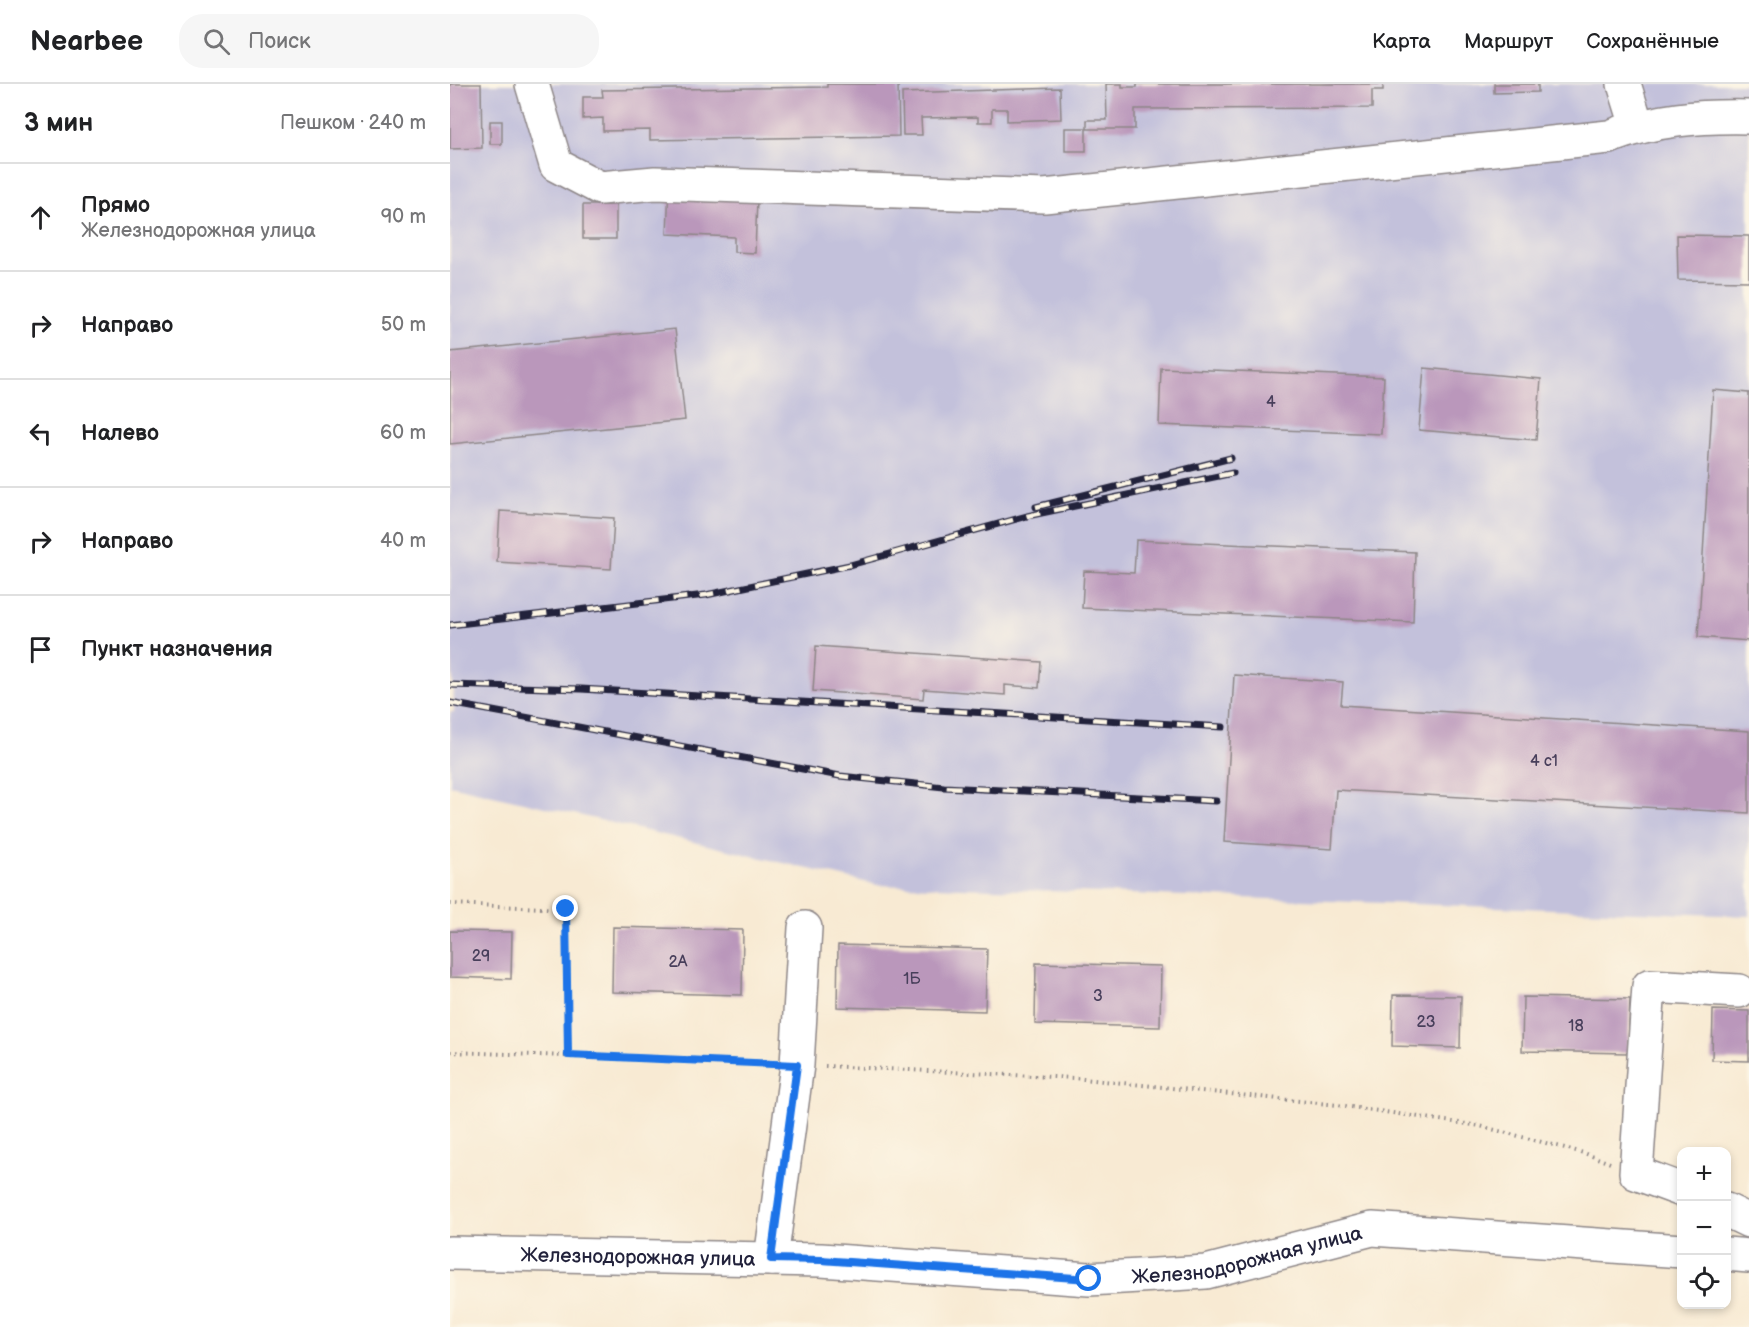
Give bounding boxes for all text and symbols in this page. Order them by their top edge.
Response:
search box [179,14,599,68]
text: Nearbee [30,25,143,58]
icon: search [200,25,233,58]
text: Поиск [248,28,311,55]
text: Карта [1372,29,1431,54]
text: Маршрут [1464,29,1553,54]
text: Сохранённые [1586,29,1719,54]
text: 3 мин [24,108,93,139]
text: Пешком · 240 m [280,111,426,135]
text: Прямо [81,192,150,219]
icon: ahead [24,201,57,234]
text: 90 m [381,205,426,229]
text: Железнодорожная улица [81,219,316,243]
icon: right [24,309,57,342]
text: Направо [81,312,173,339]
text: 50 m [381,313,426,337]
house number: 4 [1266,393,1276,412]
icon: left [24,417,57,450]
text: Налево [81,420,159,447]
text: 60 m [380,421,426,445]
icon: right [24,525,57,558]
text: Направо [81,528,173,555]
text: 40 m [380,529,426,553]
icon: arrive [24,633,57,666]
text: Пункт назначения [81,636,273,663]
house number: 4 с1 [1530,752,1558,771]
route end [552,895,578,921]
house number: 29 [472,947,490,966]
house number: 2А [668,953,688,972]
house number: 1Б [903,970,922,989]
house number: 3 [1093,987,1103,1006]
house number: 23 [1417,1013,1436,1032]
house number: 18 [1568,1017,1584,1036]
map controls [1677,1147,1731,1309]
button: + [1677,1147,1731,1201]
button: − [1677,1201,1731,1255]
street label: Железнодорожная улица [1131,1221,1365,1289]
street label: Железнодорожная улица [520,1243,756,1272]
button: locate [1677,1255,1731,1309]
route start [1075,1265,1101,1291]

